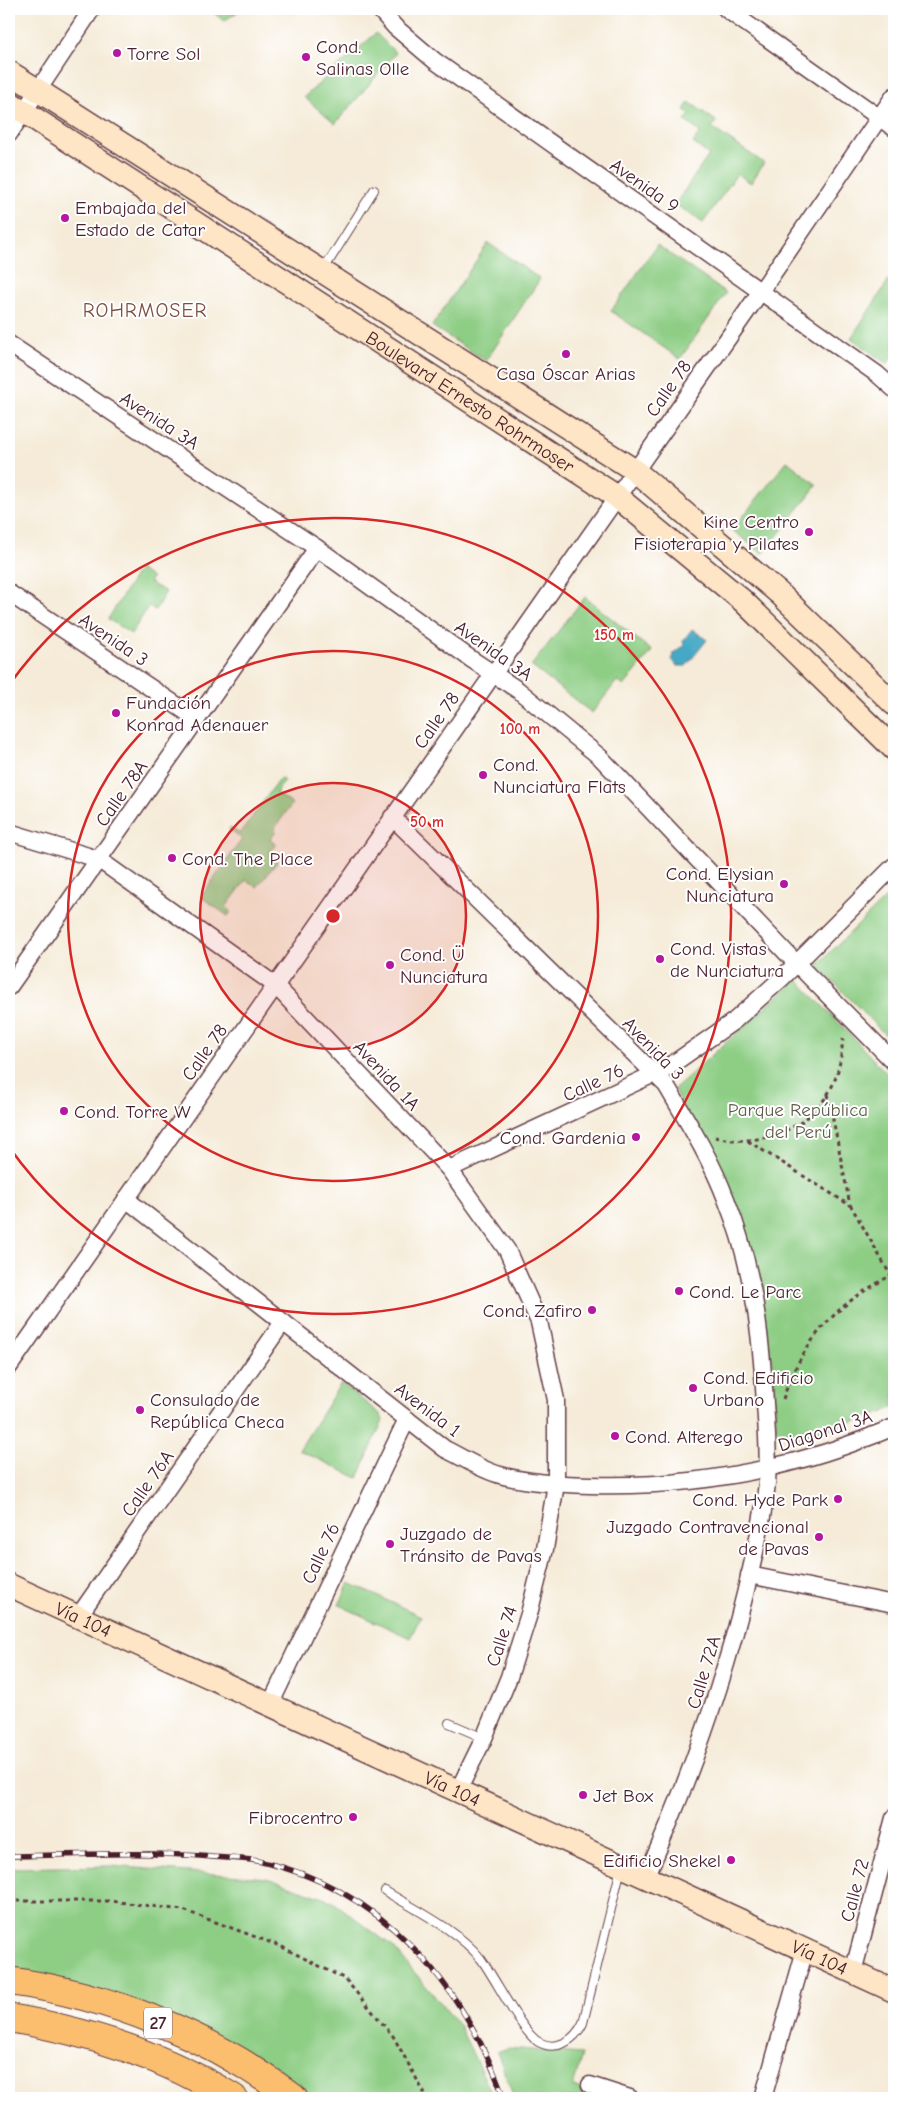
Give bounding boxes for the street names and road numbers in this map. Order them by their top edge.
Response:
street label: Avenida 9 [606,154,683,218]
street label: Boulevard Ernesto Rohrmoser [362,327,578,478]
street label: Calle 78 [641,356,696,421]
street label: Avenida 3A [116,387,203,455]
street label: Avenida 3 [75,609,152,671]
street label: Avenida 3A [450,616,537,686]
street label: Calle 78 [409,688,464,753]
street label: Calle 78A [91,756,152,831]
street label: Avenida 3 [618,1013,689,1085]
street label: Calle 78 [177,1020,232,1085]
street label: Avenida 1A [348,1036,424,1115]
street label: Calle 76 [559,1059,627,1107]
street label: Avenida 1 [390,1378,465,1442]
street label: Diagonal 3A [775,1405,875,1457]
street label: Calle 76A [117,1446,179,1521]
street label: Calle 76 [297,1519,345,1587]
street label: Vía 104 [52,1598,115,1642]
street label: Calle 74 [482,1603,522,1669]
street label: Calle 72A [682,1633,726,1712]
street label: Vía 104 [421,1767,484,1812]
street label: Calle 72 [836,1856,874,1924]
street label: Vía 104 [788,1936,851,1980]
road number: 27 [144,2008,172,2039]

